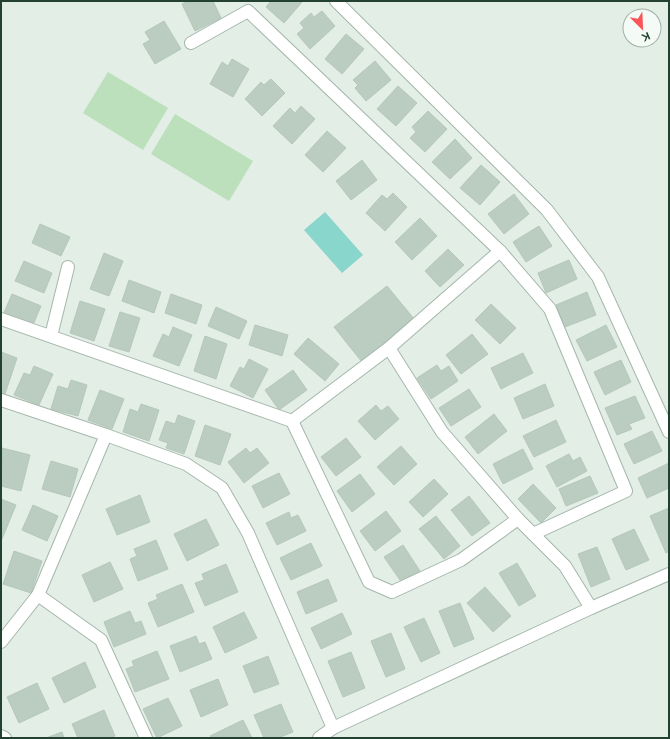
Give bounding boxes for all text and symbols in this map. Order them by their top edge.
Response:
north arrow [622,8,662,48]
text: K [640,30,652,44]

